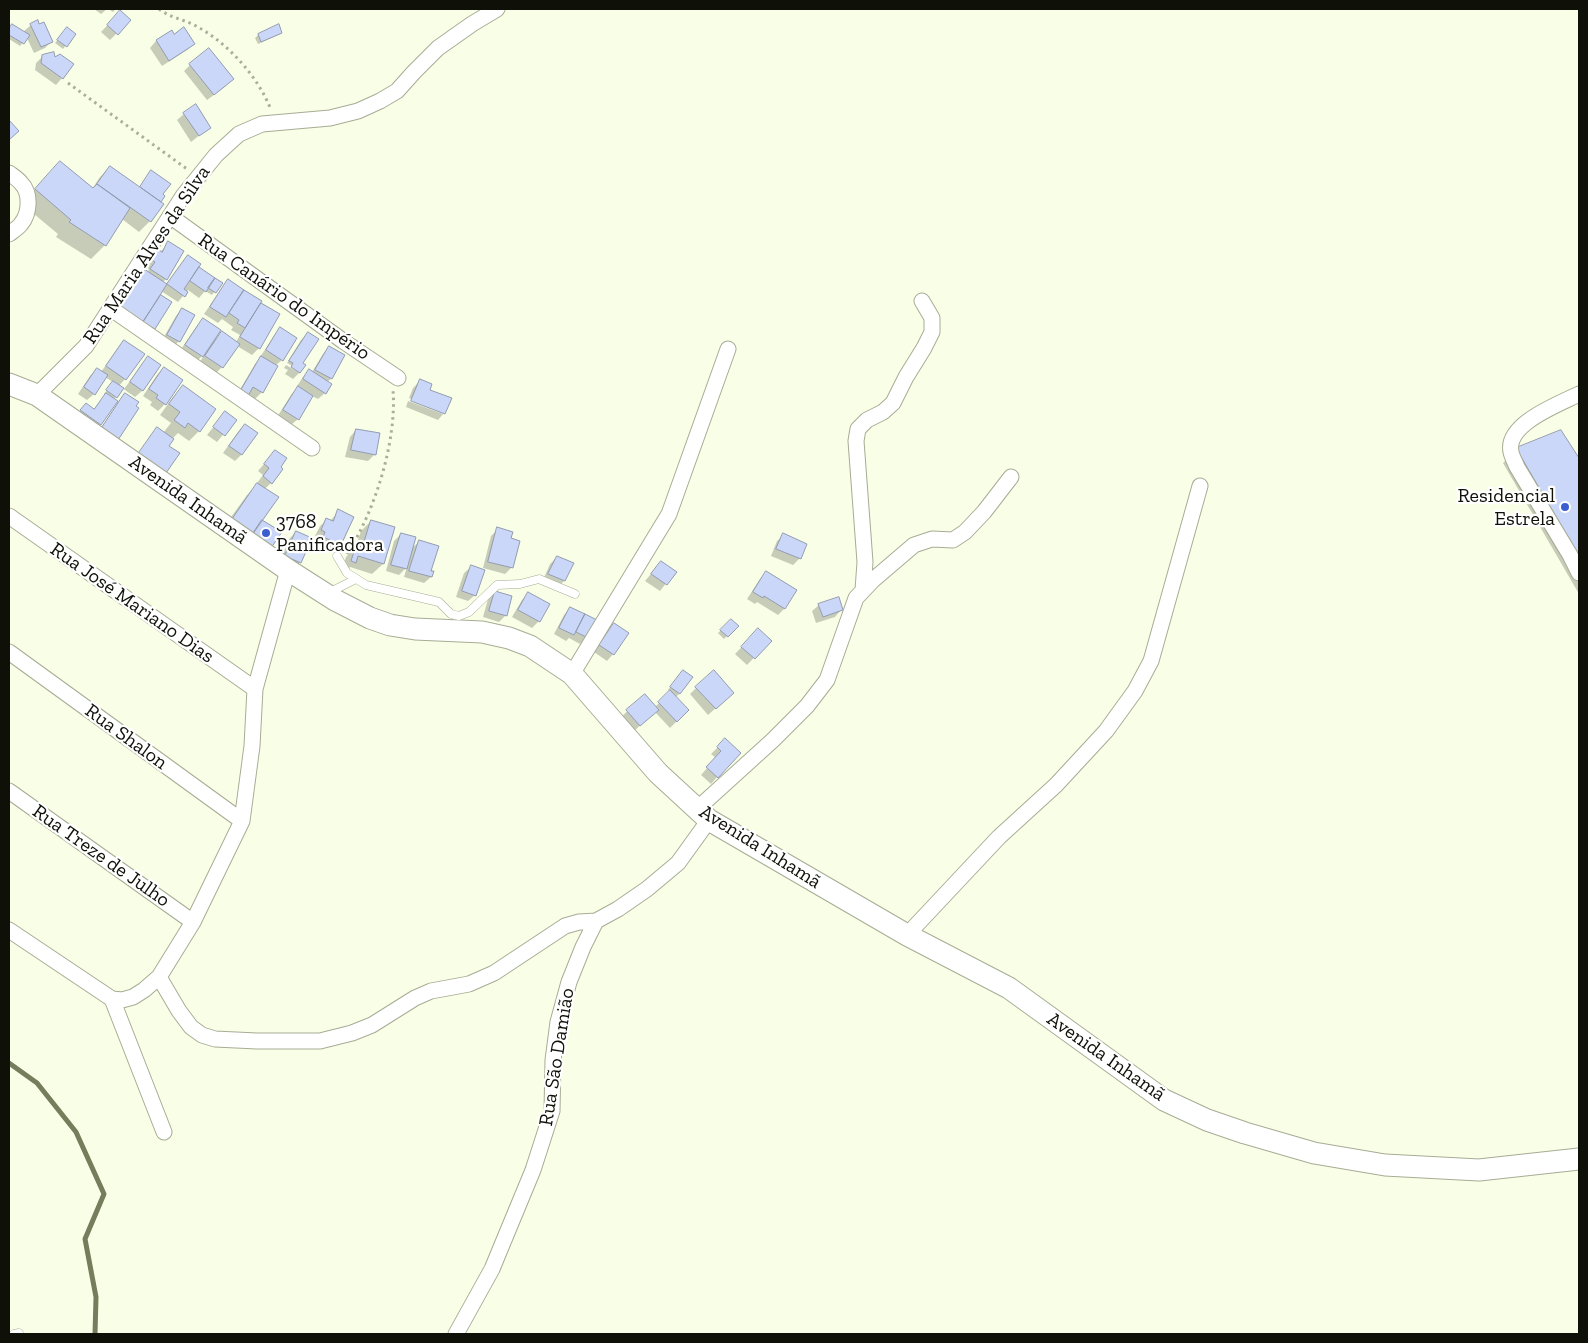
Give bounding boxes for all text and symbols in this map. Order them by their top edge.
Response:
street label: Rua Maria Alves da Silva [78,161,216,349]
street label: Rua Canário do Império [193,229,375,365]
street label: Avenida Inhamã [124,450,252,550]
place label: Residencial Estrela [1457,484,1555,531]
marker: Residencial Estrela [1559,501,1571,513]
place label: 3768 Panificadora [276,510,384,557]
marker: 3768 Panificadora [260,527,272,539]
street label: Rua José Mariano Dias [45,537,219,669]
street label: Rua Shalon [80,699,172,775]
street label: Rua Treze de Julho [28,800,174,912]
street label: Avenida Inhamã [695,800,825,894]
street label: Rua São Damião [534,986,580,1128]
street label: Avenida Inhamã [1042,1007,1170,1107]

